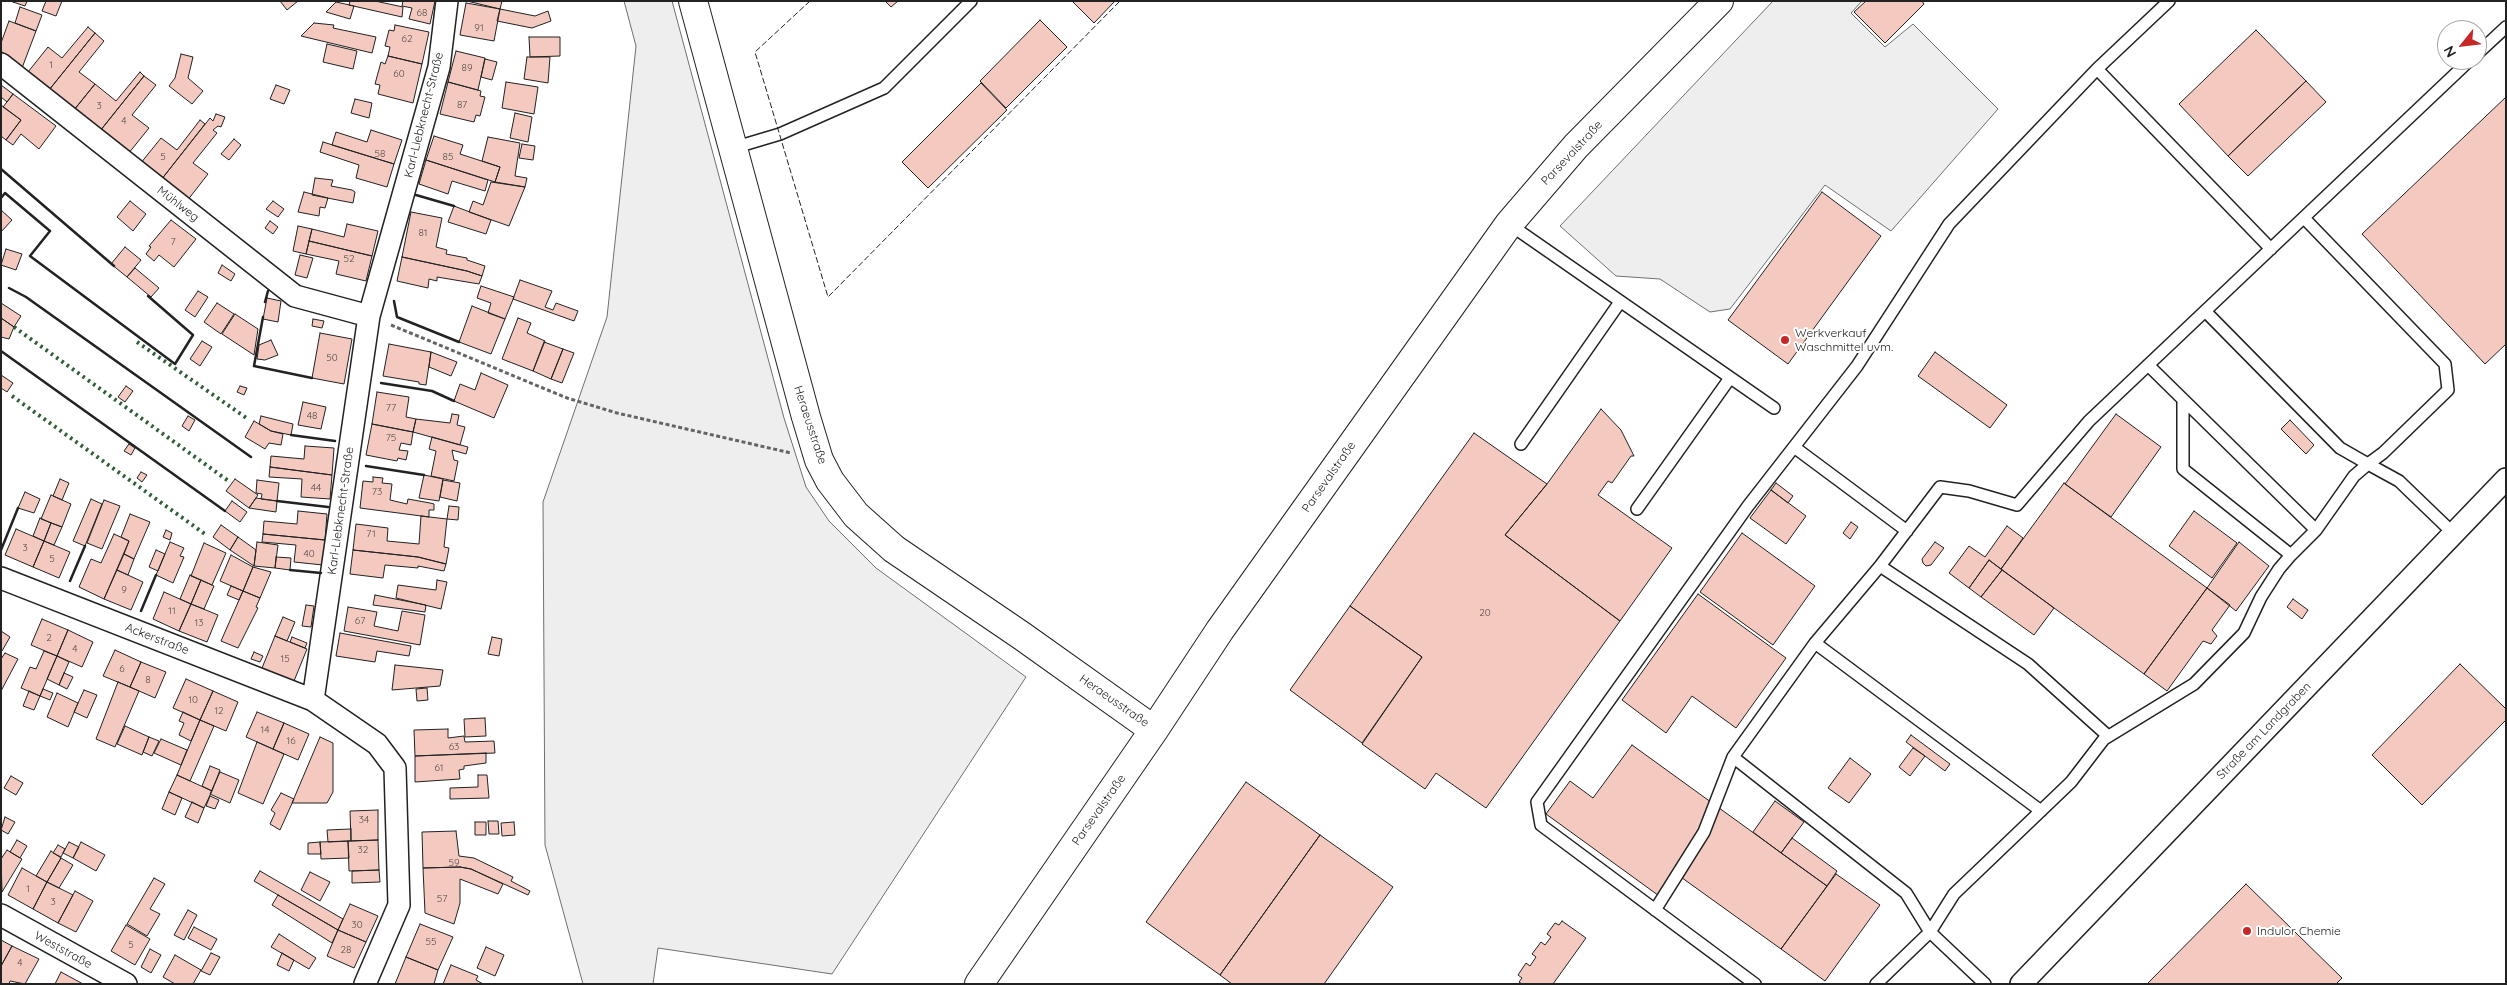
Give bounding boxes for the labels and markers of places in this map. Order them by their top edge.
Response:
place label: Werkverkauf Waschmittel uvm. [1795,326,1893,354]
marker: Werkverkauf Waschmittel uvm. [1779,334,1791,346]
place label: Indulor Chemie [2257,924,2341,938]
marker: Indulor Chemie [2241,925,2253,937]

